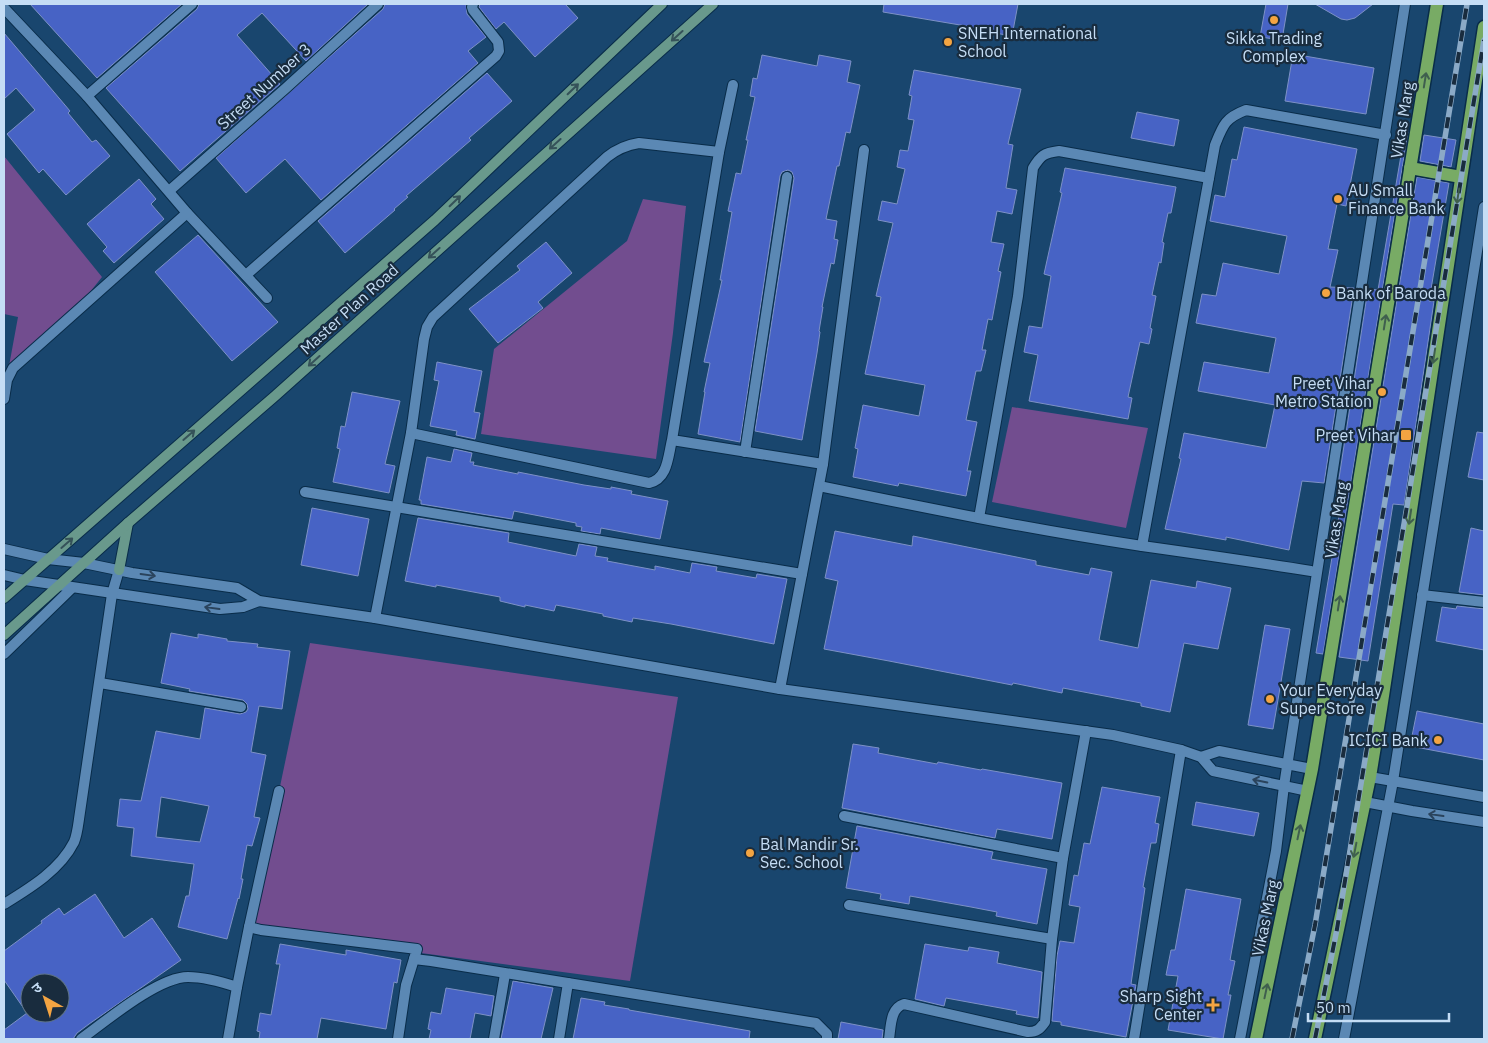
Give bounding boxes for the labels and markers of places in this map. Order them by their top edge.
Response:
marker: Sikka Trading Complex [1268,14,1280,26]
place label: SNEH International School [958,23,1097,61]
place label: Sikka Trading Complex [1226,28,1323,66]
marker: SNEH International School [942,36,954,48]
place label: AU Small Finance Bank [1348,180,1445,218]
marker: AU Small Finance Bank [1332,193,1344,205]
place label: Bank of Baroda [1336,283,1446,303]
marker: Bank of Baroda [1320,287,1332,299]
place label: Preet Vihar Metro Station [1275,373,1372,411]
marker: Preet Vihar Metro Station [1376,386,1388,398]
place label: Preet Vihar [1315,425,1395,445]
marker: Preet Vihar [1399,428,1413,442]
place label: Your Everyday Super Store [1280,680,1382,718]
marker: Your Everyday Super Store [1264,693,1276,705]
place label: ICICI Bank [1349,730,1429,750]
marker: ICICI Bank [1432,734,1444,746]
place label: Bal Mandir Sr. Sec. School [760,834,859,872]
marker: Bal Mandir Sr. Sec. School [744,847,756,859]
place label: Sharp Sight Center [1120,986,1202,1024]
marker: Sharp Sight Center [1206,998,1220,1012]

